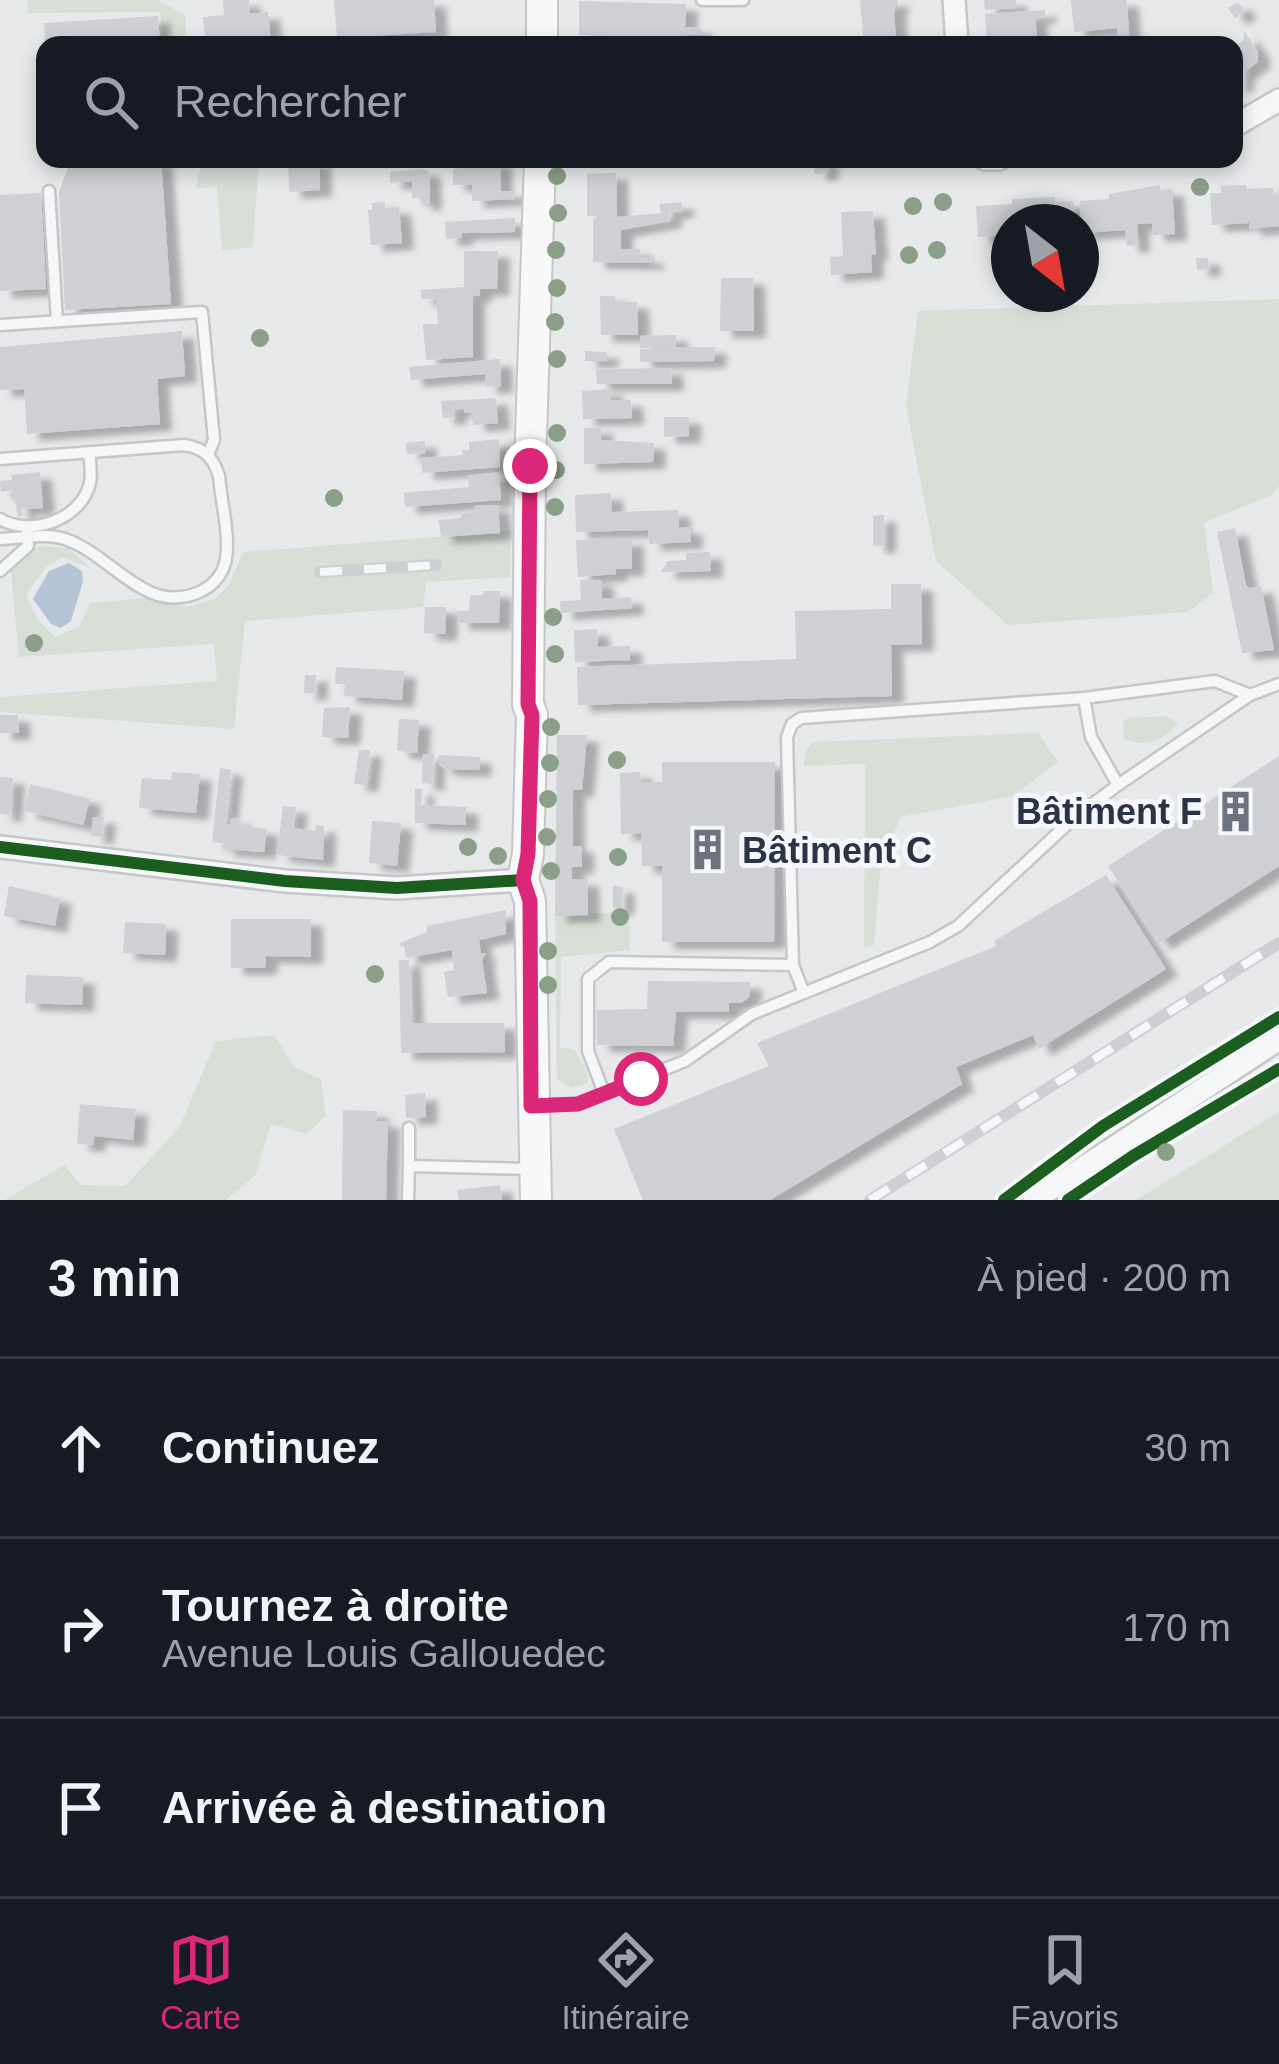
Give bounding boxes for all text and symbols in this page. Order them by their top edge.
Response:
search box [36,36,1243,168]
icon: search [78,69,144,135]
text: Rechercher [174,76,407,127]
north arrow [991,204,1099,312]
route end [503,439,557,493]
building icon: Bâtiment F [1213,788,1259,834]
place label: Bâtiment F [1016,791,1202,832]
building icon: Bâtiment C [685,827,731,873]
place label: Bâtiment C [742,830,932,871]
route start [614,1052,668,1106]
text: 3 min [48,1250,181,1307]
text: À pied · 200 m [977,1256,1231,1299]
icon: ahead [48,1415,114,1481]
text: Continuez [162,1422,379,1473]
text: 30 m [1144,1426,1231,1469]
text: Tournez à droite [162,1580,509,1631]
icon: right [48,1595,114,1661]
text: 170 m [1123,1606,1231,1649]
text: Avenue Louis Gallouedec [162,1632,606,1675]
icon: arrive [48,1775,114,1841]
text: Arrivée à destination [162,1782,607,1833]
tab: Carte [160,1927,241,2037]
tab: Itinéraire [562,1927,690,2037]
tab: Favoris [1011,1927,1119,2037]

